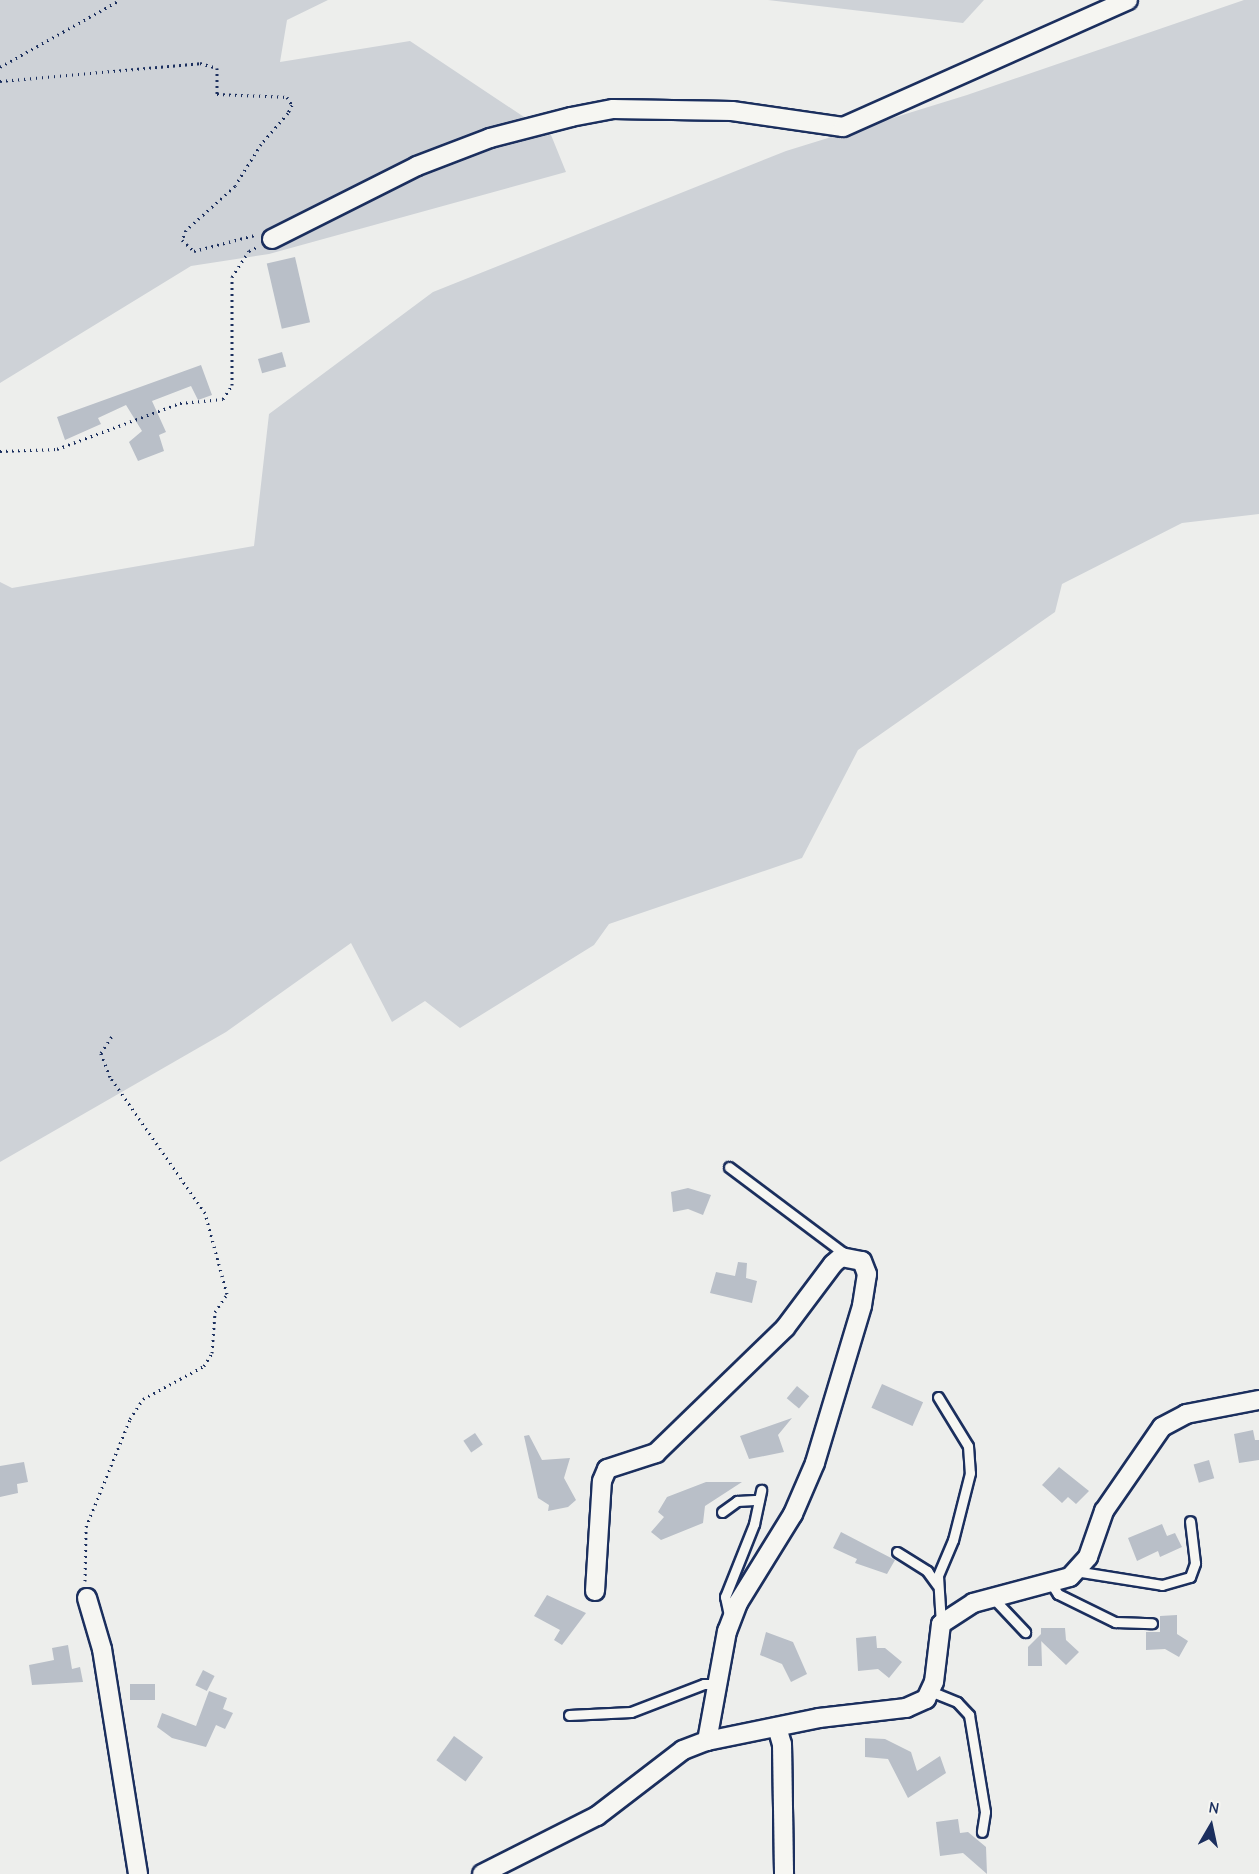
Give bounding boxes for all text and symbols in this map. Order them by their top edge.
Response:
north arrow [1181,1796,1241,1856]
text: N [1207,1799,1220,1818]

